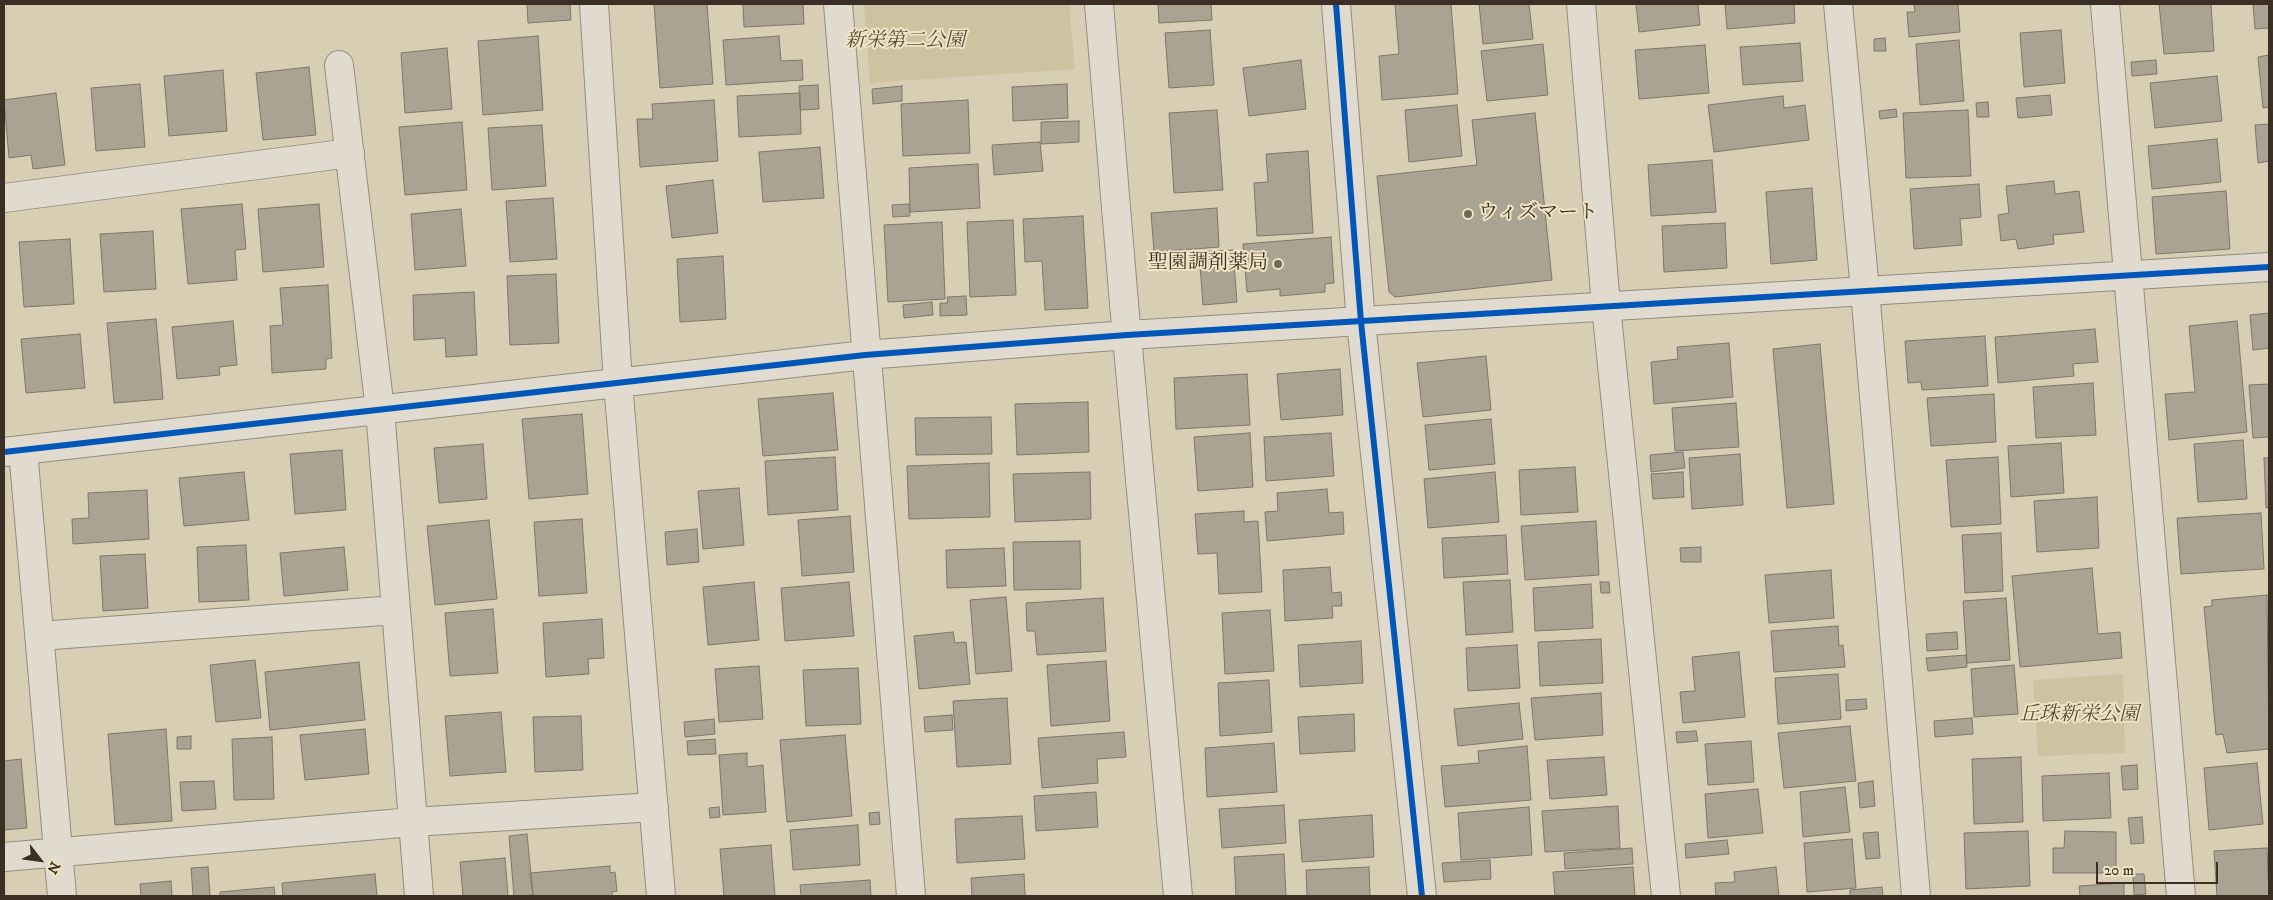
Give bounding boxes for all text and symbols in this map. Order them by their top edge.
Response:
park label: 新栄第二公園 [845,30,965,54]
place label: ウィズマート [1478,202,1598,226]
marker: ウィズマート [1462,208,1474,220]
place label: 聖園調剤薬局 [1148,252,1268,276]
marker: 聖園調剤薬局 [1272,258,1284,270]
park label: 丘珠新栄公園 [2019,704,2139,728]
north arrow [15,835,65,885]
scale bar [2098,852,2220,884]
text: N [42,858,64,877]
text: 20 m [2104,861,2134,880]

